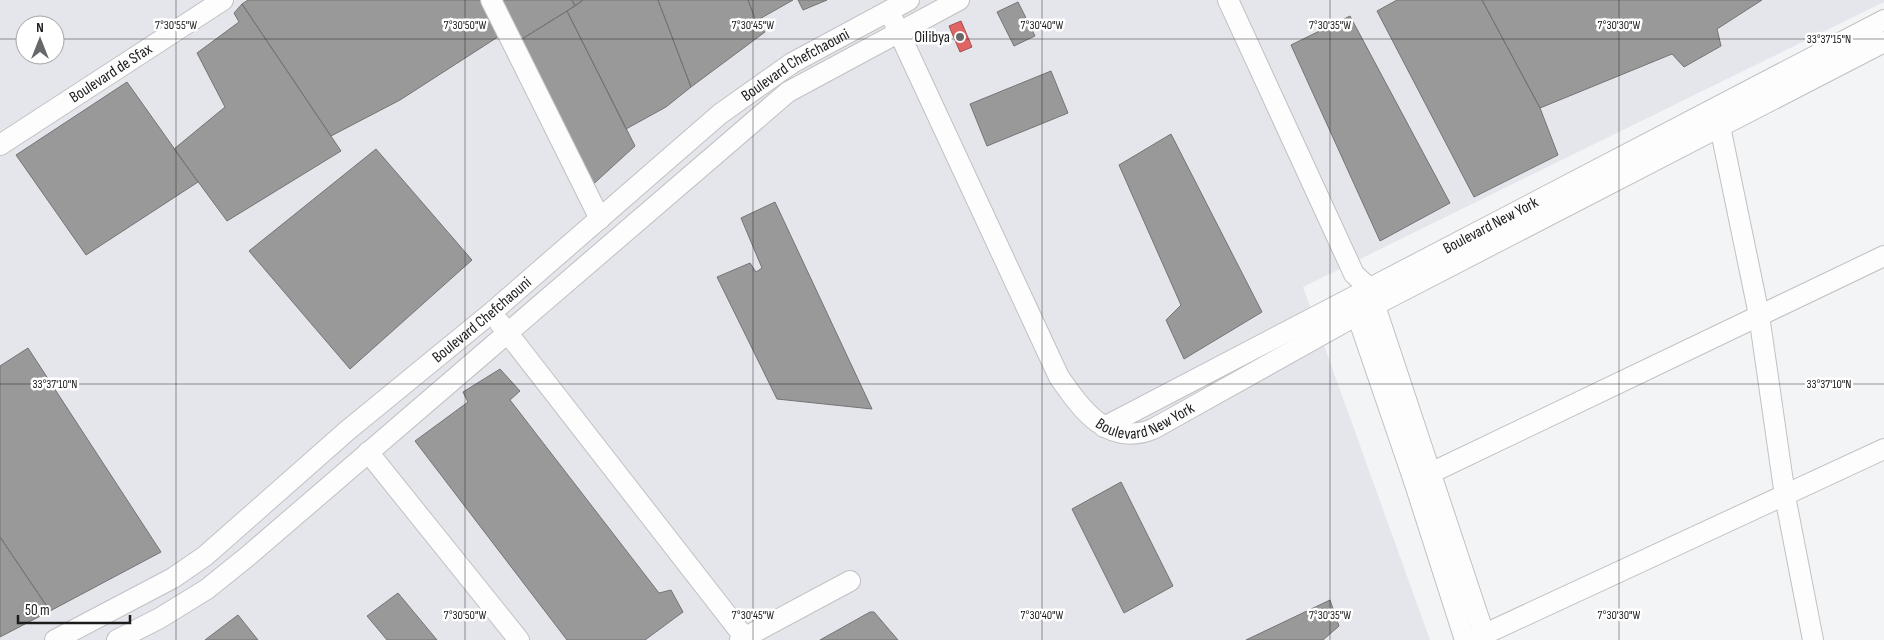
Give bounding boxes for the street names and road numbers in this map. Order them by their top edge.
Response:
street label: Boulevard Chefchaouni [738,24,853,105]
street label: Boulevard de Sfax [66,39,156,107]
street label: Boulevard New York [1440,193,1541,258]
street label: Boulevard Chefchaouni [428,273,535,367]
street label: Boulevard New York [1092,398,1198,443]

